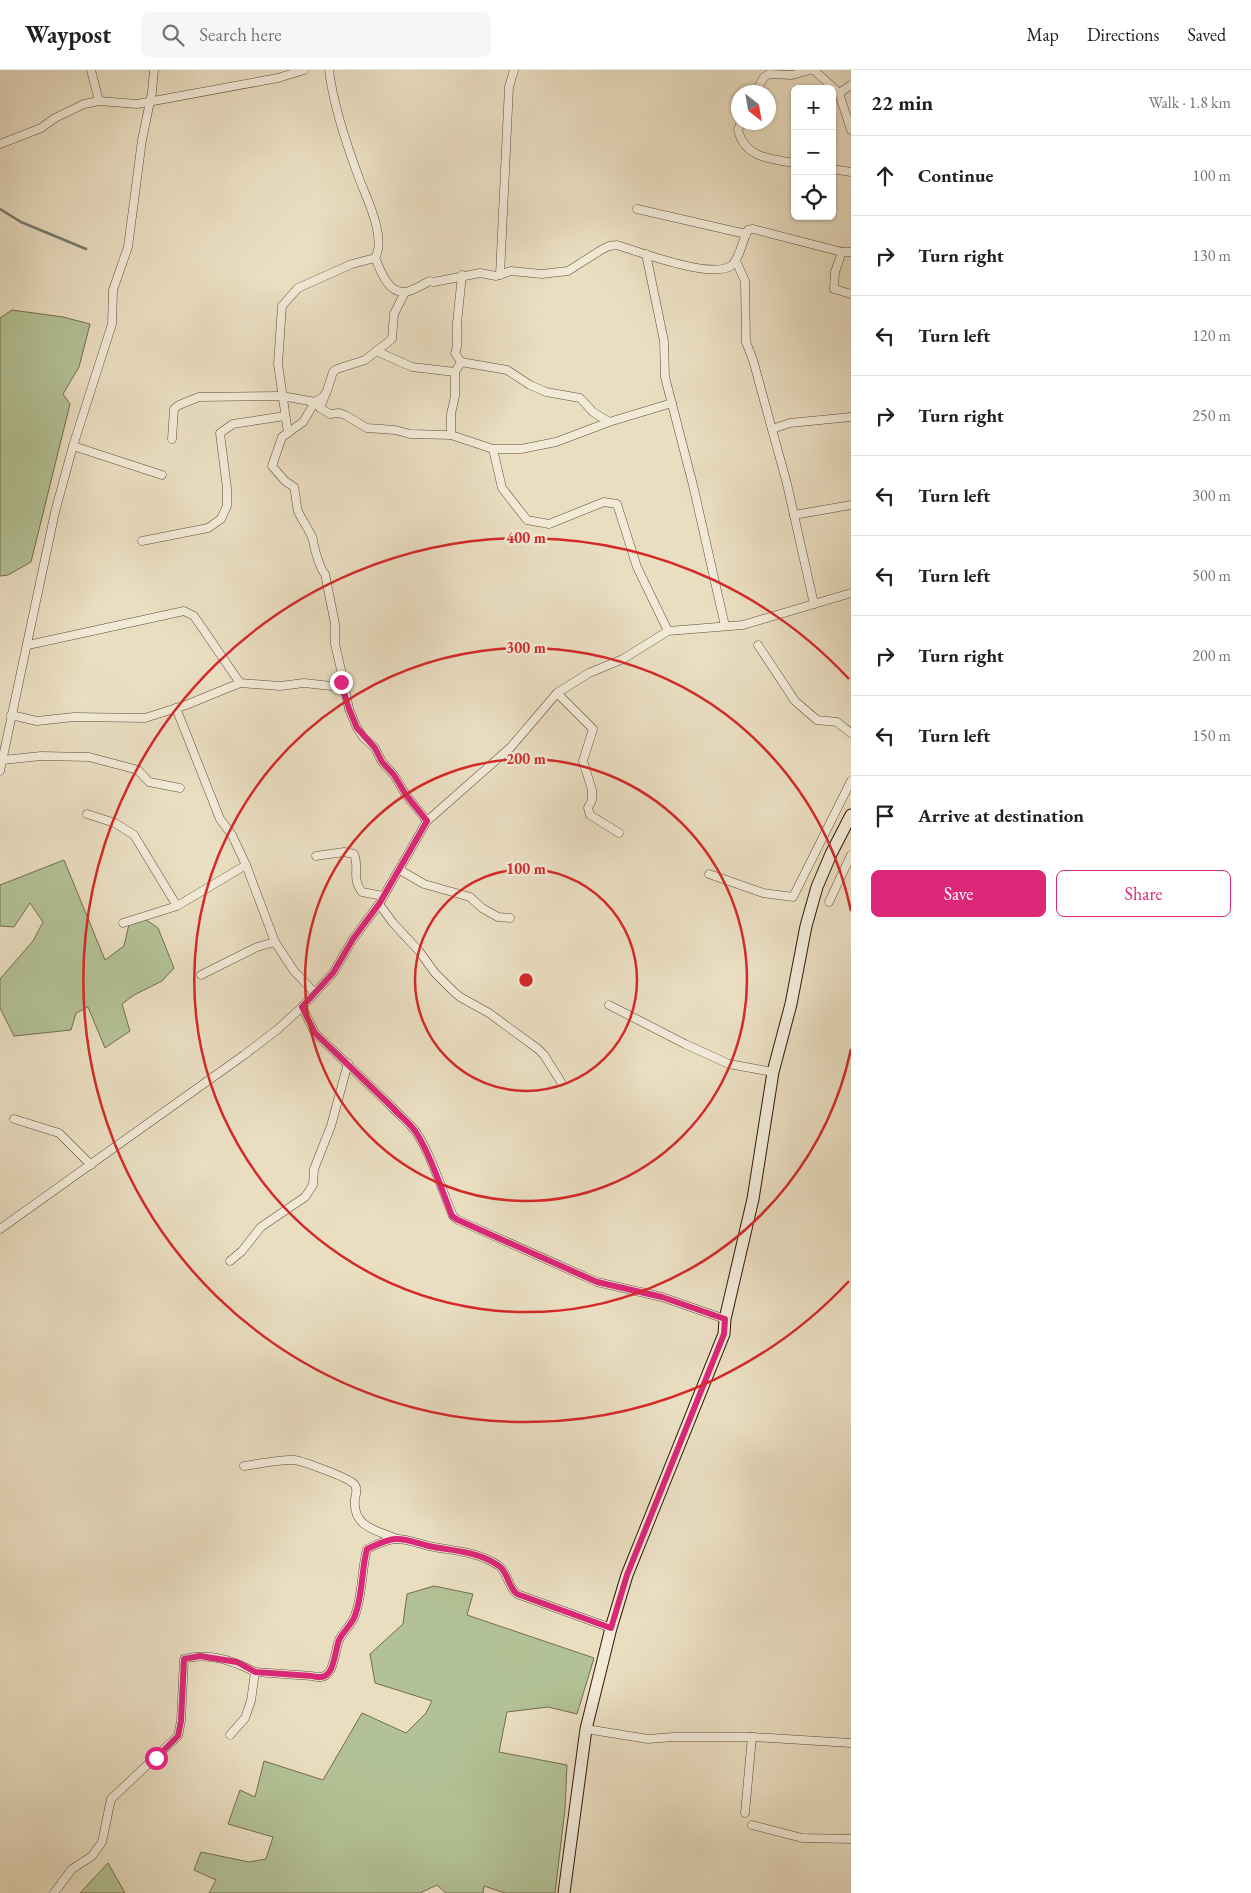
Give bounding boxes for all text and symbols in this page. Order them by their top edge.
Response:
search box [141,12,491,57]
text: Waypost [25,19,111,50]
icon: search [159,21,187,49]
text: Search here [199,22,282,47]
text: Map [1027,23,1059,46]
text: Directions [1087,23,1159,46]
text: Saved [1187,23,1226,46]
north arrow [731,85,776,130]
map controls [791,85,836,220]
button: + [791,85,836,130]
text: 22 min [871,89,933,116]
text: Walk · 1.8 km [1148,92,1231,113]
button: − [791,130,836,175]
icon: ahead [871,162,899,190]
text: Continue [918,163,993,188]
text: 100 m [1192,165,1231,186]
button: locate [791,175,836,220]
icon: right [871,242,899,270]
text: Turn right [918,243,1004,268]
text: 130 m [1192,245,1231,266]
icon: left [871,322,899,350]
text: Turn left [918,323,990,348]
text: 120 m [1192,325,1231,346]
icon: right [871,402,899,430]
text: Turn right [918,403,1004,428]
text: 250 m [1192,405,1231,426]
icon: left [871,482,899,510]
text: Turn left [918,483,990,508]
text: 300 m [1192,485,1231,506]
text: 400 m [506,528,546,547]
icon: left [871,562,899,590]
text: Turn left [918,563,990,588]
text: 500 m [1192,565,1231,586]
text: 300 m [506,638,546,657]
icon: right [871,642,899,670]
text: Turn right [918,643,1004,668]
text: 200 m [1192,645,1231,666]
route end [330,671,353,694]
icon: left [871,722,899,750]
text: Turn left [918,723,990,748]
text: 150 m [1192,725,1231,746]
text: 200 m [506,749,546,768]
icon: arrive [871,802,899,830]
text: Arrive at destination [918,803,1084,828]
text: 100 m [506,859,546,878]
button: Save [871,870,1046,917]
button: Share [1056,870,1231,917]
centre of rings [517,971,535,989]
route start [145,1747,168,1770]

